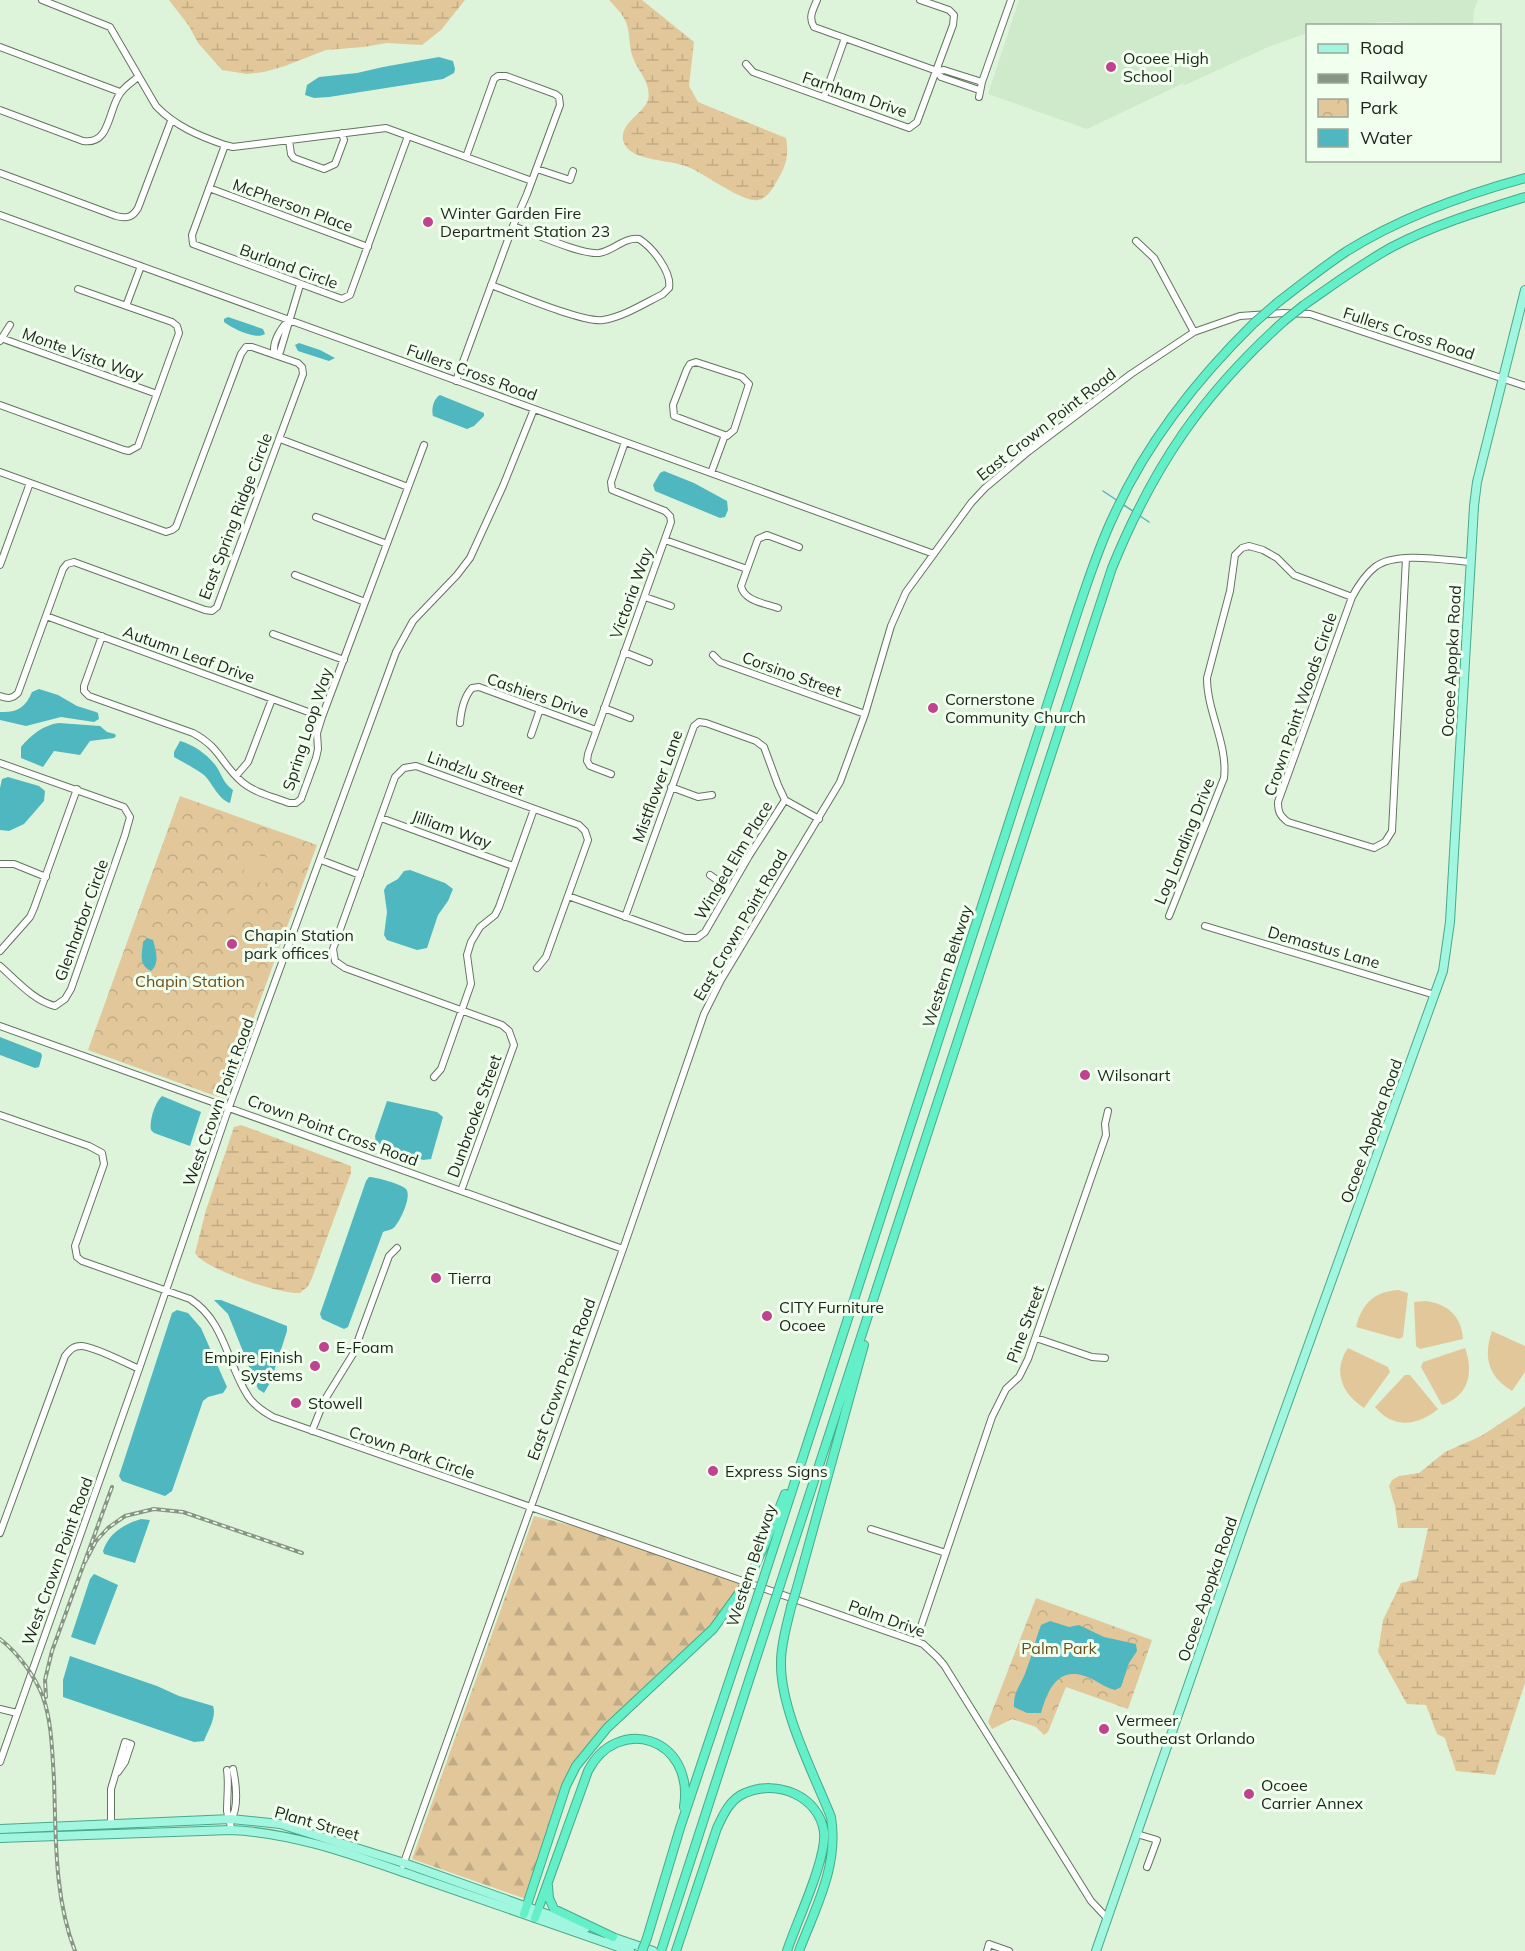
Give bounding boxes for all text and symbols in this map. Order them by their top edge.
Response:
legend [1306,24,1501,162]
text: Road [1360,36,1404,59]
place label: Ocoee High School [1123,48,1209,86]
marker: Ocoee High School [1104,60,1118,74]
text: Railway [1360,66,1428,89]
street label: Farnham Drive [800,67,910,121]
text: Park [1360,96,1399,119]
text: Water [1360,126,1413,149]
street label: McPherson Place [230,174,356,236]
place label: Winter Garden Fire Department Station 23 [440,203,610,241]
marker: Winter Garden Fire Department Station 23 [421,215,435,229]
street label: Burland Circle [237,239,341,293]
street label: Fullers Cross Road [1341,302,1477,364]
street label: Monte Vista Way [20,323,147,385]
street label: Fullers Cross Road [404,339,540,405]
street label: East Crown Point Road [972,363,1120,485]
street label: East Spring Ridge Circle [194,430,276,602]
street label: Victoria Way [605,544,657,641]
street label: Ocoee Apopka Road [1437,585,1465,737]
street label: Crown Point Woods Circle [1259,609,1341,799]
street label: Autumn Leaf Drive [120,621,258,687]
street label: Corsino Street [740,647,845,701]
street label: Spring Loop Way [278,665,336,793]
street label: Cashiers Drive [484,668,592,722]
place label: Cornerstone Community Church [945,689,1086,727]
marker: Cornerstone Community Church [926,701,940,715]
street label: Mistflower Lane [627,727,687,845]
street label: Lindzlu Street [425,746,527,800]
street label: Log Landing Drive [1150,775,1218,907]
street label: Winged Elm Place [690,797,776,923]
street label: Jilliam Way [409,805,495,853]
street label: East Crown Point Road [689,846,791,1004]
street label: Glenharbor Circle [50,856,112,984]
street label: Western Beltway [918,902,976,1030]
street label: Demastus Lane [1266,921,1382,973]
place label: Chapin Station park offices [244,925,354,963]
marker: Chapin Station park offices [225,937,239,951]
park label: Chapin Station [135,971,245,991]
street label: West Crown Point Road [178,1015,258,1189]
street label: Dunbrooke Street [442,1051,506,1180]
street label: Ocoee Apopka Road [1336,1056,1406,1206]
place label: Wilsonart [1097,1065,1171,1085]
marker: Wilsonart [1078,1068,1092,1082]
street label: Crown Point Cross Road [245,1090,421,1170]
place label: Tierra [448,1268,491,1288]
marker: Tierra [429,1271,443,1285]
street label: Pine Street [1002,1282,1048,1365]
street label: East Crown Point Road [522,1295,600,1463]
place label: CITY Furniture Ocoee [779,1297,884,1335]
marker: CITY Furniture Ocoee [760,1309,774,1323]
place label: E-Foam [336,1337,394,1357]
marker: E-Foam [317,1340,331,1354]
place label: Empire Finish Systems [204,1347,303,1385]
marker: Empire Finish Systems [308,1359,322,1373]
place label: Stowell [308,1393,363,1413]
marker: Stowell [289,1396,303,1410]
street label: Crown Park Circle [346,1421,478,1483]
place label: Express Signs [725,1461,828,1481]
marker: Express Signs [706,1464,720,1478]
street label: West Crown Point Road [17,1474,97,1648]
street label: Western Beltway [722,1501,780,1629]
street label: Ocoee Apopka Road [1173,1514,1241,1664]
street label: Palm Drive [846,1595,928,1641]
park label: Palm Park [1021,1638,1097,1658]
place label: Vermeer Southeast Orlando [1116,1710,1255,1748]
marker: Vermeer Southeast Orlando [1097,1722,1111,1736]
place label: Ocoee Carrier Annex [1261,1775,1364,1813]
marker: Ocoee Carrier Annex [1242,1787,1256,1801]
street label: Plant Street [272,1801,362,1845]

